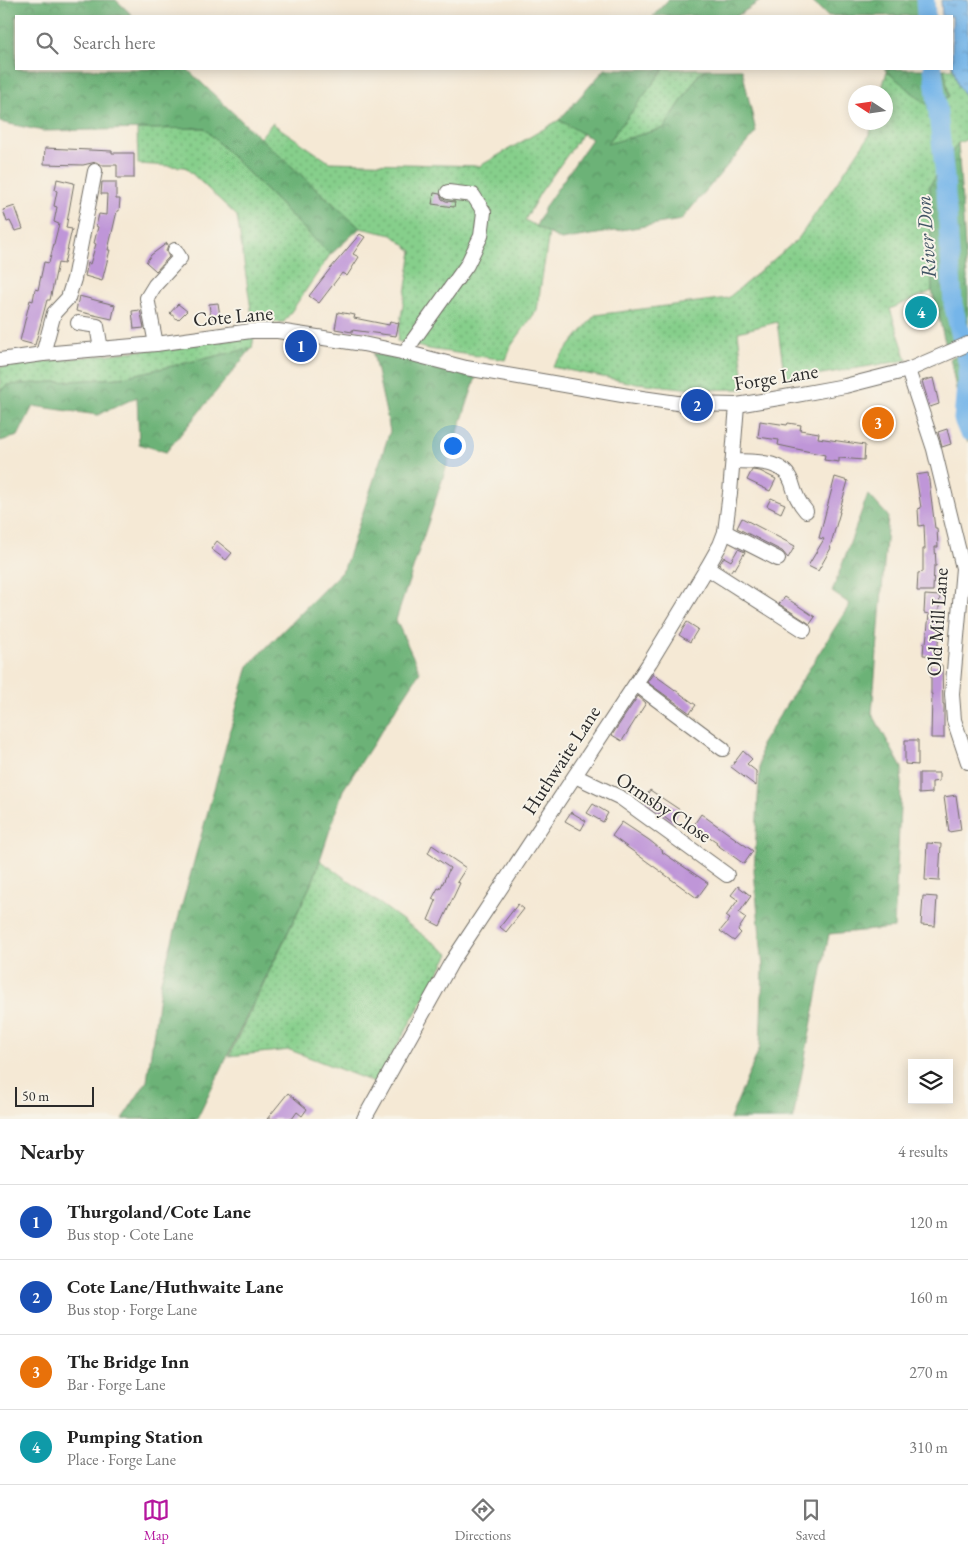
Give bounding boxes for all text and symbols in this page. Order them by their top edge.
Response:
search box [15,15,953,70]
icon: search [33,29,61,57]
text: Search here [73,30,155,55]
north arrow [848,85,893,130]
water label: River Don [909,195,942,280]
pin: 4 [905,293,937,331]
street label: Cote Lane [192,300,274,332]
pin: 1 [285,327,317,365]
street label: Forge Lane [732,358,820,396]
pin: 2 [681,386,713,424]
pin: 3 [862,404,894,442]
your location [440,433,466,459]
street label: Old Mill Lane [920,567,954,677]
street label: Huthwaite Lane [516,700,606,820]
street label: Ormsby Close [611,766,717,849]
map controls [908,1059,953,1104]
button: layers [908,1059,953,1104]
scale bar [15,1084,94,1107]
text: 50 m [22,1087,49,1105]
text: Nearby [20,1138,84,1165]
text: 4 results [898,1141,948,1162]
text: Thurgoland/Cote Lane [67,1199,251,1224]
text: 1 [32,1212,40,1233]
text: 120 m [909,1212,948,1233]
text: Bus stop · Cote Lane [67,1224,193,1245]
text: Cote Lane/Huthwaite Lane [67,1274,283,1299]
text: 2 [32,1287,40,1308]
text: 160 m [909,1287,948,1308]
text: Bus stop · Forge Lane [67,1299,197,1320]
text: The Bridge Inn [67,1349,189,1374]
text: 3 [32,1362,40,1383]
text: 270 m [909,1362,948,1383]
text: Bar · Forge Lane [67,1374,166,1395]
text: Pumping Station [67,1424,203,1449]
text: 4 [32,1437,40,1458]
text: 310 m [909,1437,948,1458]
text: Place · Forge Lane [67,1449,176,1470]
tab: Map [142,1496,170,1544]
tab: Directions [455,1496,511,1544]
tab: Saved [796,1496,826,1544]

